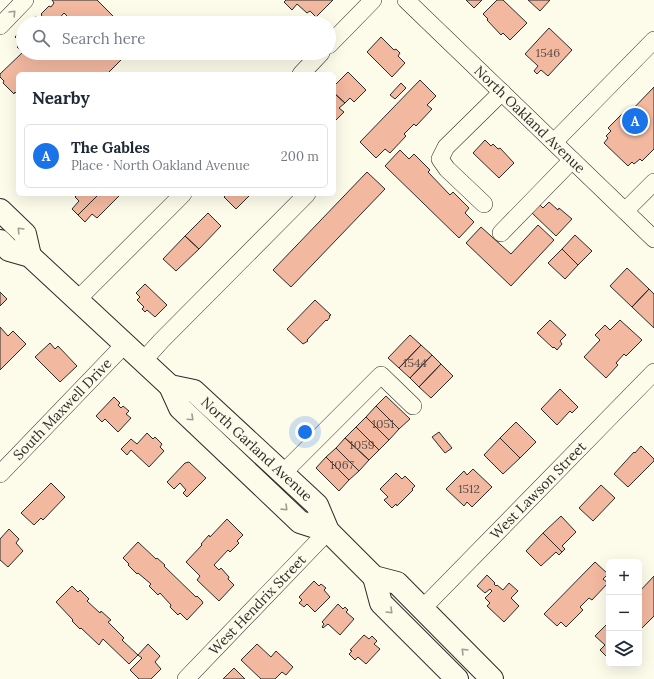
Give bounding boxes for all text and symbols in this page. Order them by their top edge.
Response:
one-way arrow [8,10,16,18]
search box [16,16,336,60]
icon: search [30,27,52,49]
text: Search here [62,29,145,48]
house number: 1546 [536,45,560,60]
street label: North Oakland Avenue [471,62,589,177]
text: Nearby [32,87,90,109]
pin: A [622,106,648,136]
text: The Gables [71,138,150,157]
text: A [42,148,50,165]
text: 200 m [281,148,319,165]
text: Place · North Oakland Avenue [71,157,250,174]
one-way arrow [17,227,25,235]
street label: South Maxwell Drive [9,354,116,464]
house number: 1544 [403,355,427,370]
street label: North Garland Avenue [197,393,316,505]
one-way arrow [186,413,194,421]
house number: 1051 [372,416,394,431]
your location [295,422,315,442]
house number: 1059 [349,437,375,452]
street label: West Lawson Street [486,437,590,543]
house number: 1067 [330,457,355,472]
house number: 1512 [458,481,480,496]
one-way arrow [280,503,288,511]
street label: West Hendrix Street [205,550,310,659]
map controls [606,559,642,667]
button: + [606,559,642,595]
button: − [606,595,642,631]
one-way arrow [385,606,393,614]
button: layers [606,631,642,667]
one-way arrow [461,648,469,656]

